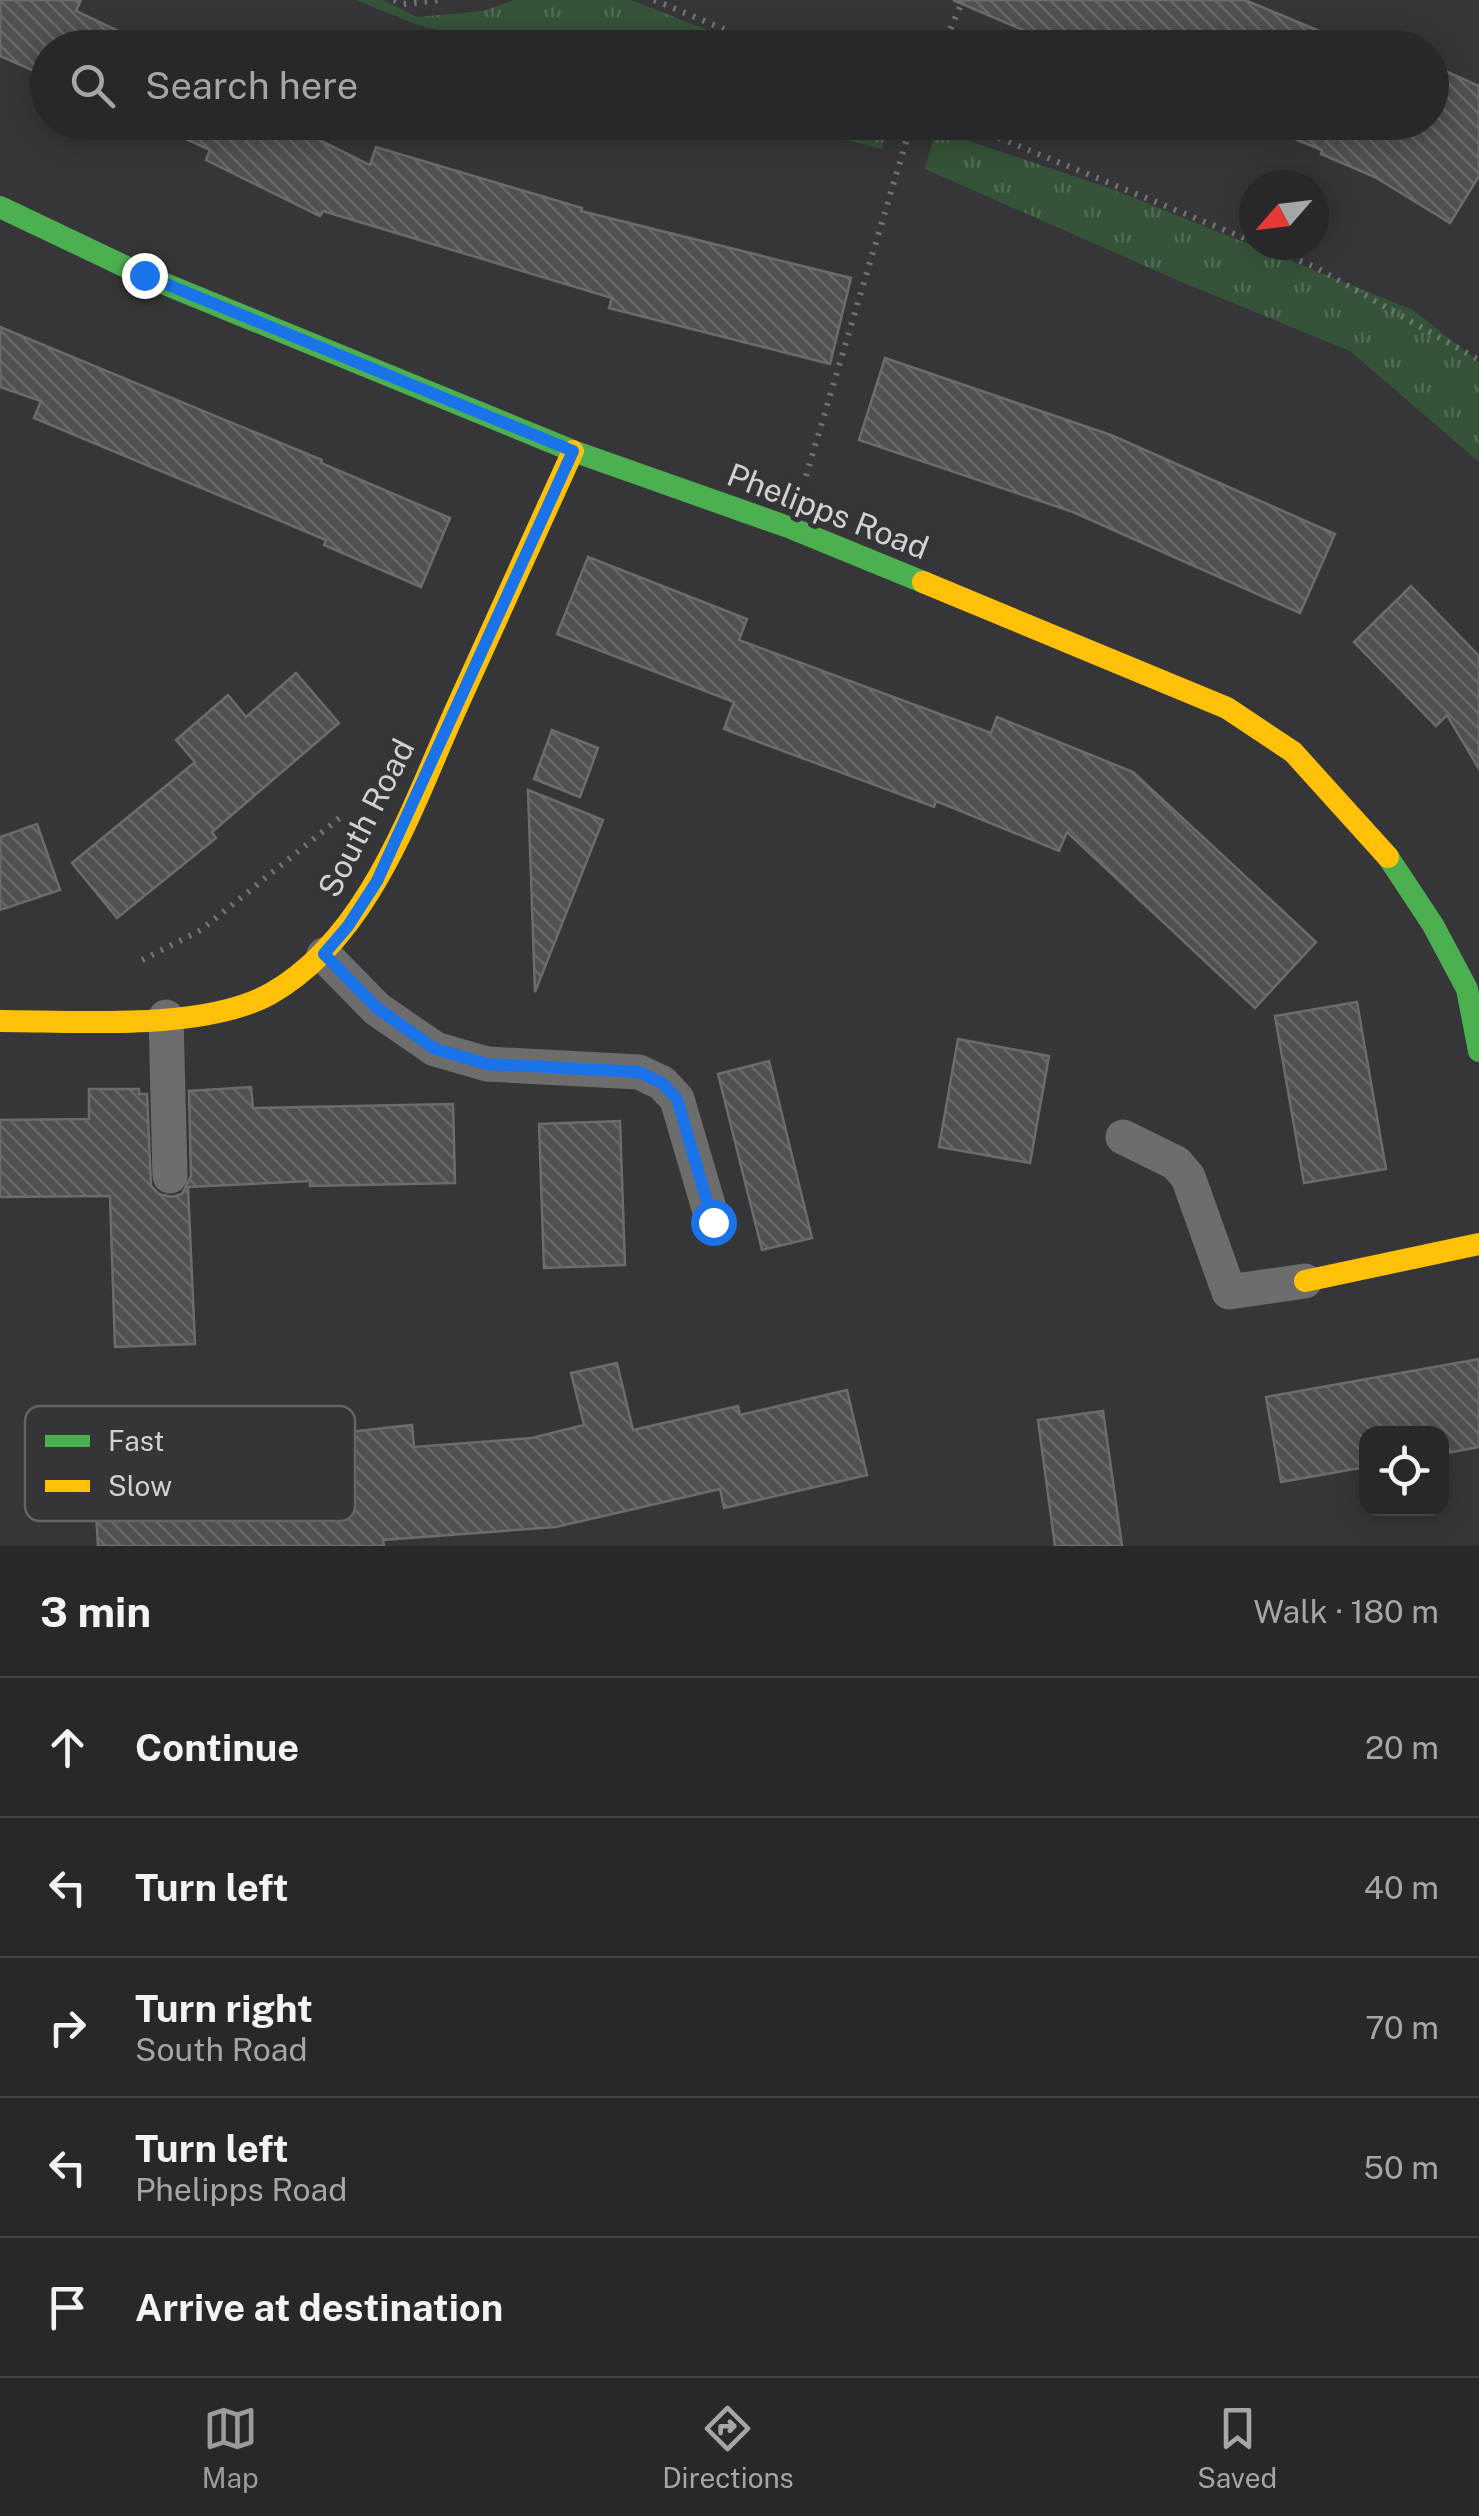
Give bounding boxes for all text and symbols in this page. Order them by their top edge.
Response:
search box [30,30,1449,140]
icon: search [65,58,120,113]
text: Search here [145,63,358,108]
north arrow [1239,170,1329,260]
route end [122,253,168,299]
street label: Phelipps Road [722,456,934,566]
street label: South Road [310,733,422,903]
route start [691,1200,737,1246]
legend [25,1406,355,1521]
text: Fast [108,1424,164,1457]
map controls [1359,1426,1449,1516]
button: locate [1359,1426,1449,1516]
text: Slow [108,1469,172,1502]
text: 3 min [40,1587,151,1636]
text: Walk · 180 m [1253,1593,1439,1630]
icon: ahead [40,1720,95,1775]
text: Continue [135,1725,299,1770]
text: 20 m [1365,1729,1439,1766]
icon: left [40,1860,95,1915]
text: Turn left [135,1865,289,1910]
text: 40 m [1364,1869,1439,1906]
text: Turn right [135,1986,313,2031]
icon: right [40,2000,95,2055]
text: 70 m [1365,2009,1439,2046]
text: South Road [135,2031,308,2068]
text: Turn left [135,2126,289,2171]
icon: left [40,2140,95,2195]
text: 50 m [1363,2149,1439,2186]
text: Phelipps Road [135,2171,347,2208]
icon: arrive [40,2280,95,2335]
text: Arrive at destination [135,2285,503,2330]
tab: Map [202,2401,259,2494]
tab: Directions [662,2401,794,2494]
tab: Saved [1197,2401,1277,2494]

